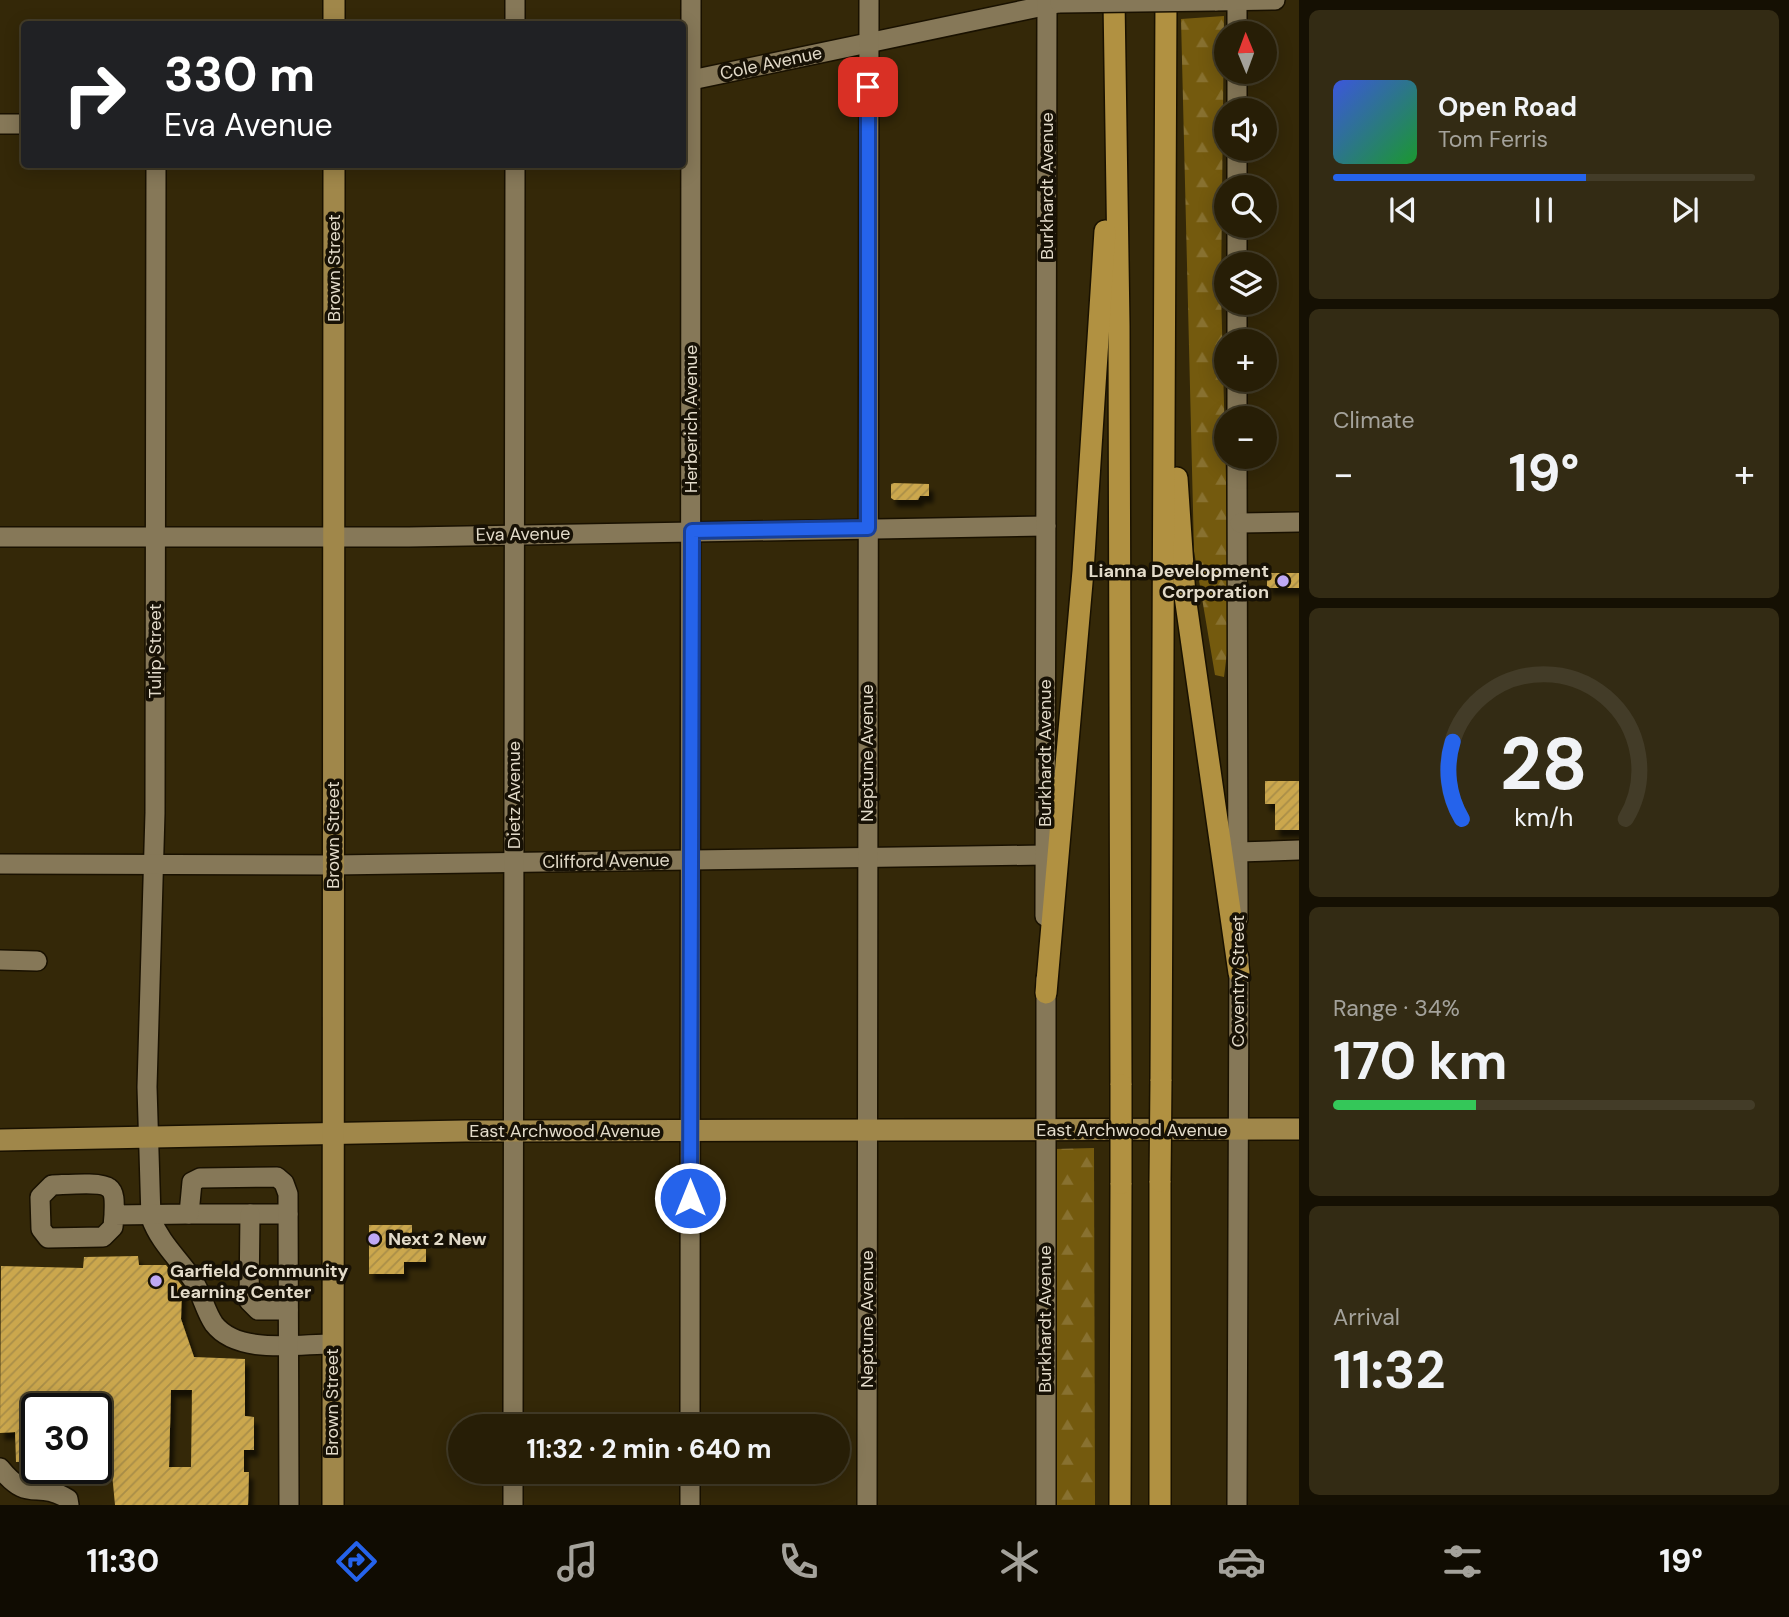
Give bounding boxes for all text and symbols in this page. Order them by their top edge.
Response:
north arrow [1214,21,1278,84]
map controls [1214,21,1277,469]
street label: Cole Avenue [718,40,824,86]
text: 330 m [164,42,315,106]
icon: right [49,49,140,140]
pin [838,57,898,117]
icon: arrive [849,68,887,106]
text: Open Road [1438,90,1577,124]
button: sound [1214,98,1277,161]
text: Eva Avenue [164,104,333,146]
street label: Burkhardt Avenue [1035,112,1059,260]
text: Tom Ferris [1438,124,1548,154]
button: search [1214,175,1277,238]
icon: previous [1384,191,1422,229]
icon: pause [1525,191,1563,229]
icon: next [1666,191,1704,229]
street label: Brown Street [322,214,346,322]
button: layers [1214,252,1277,315]
button: + [1214,329,1277,392]
street label: Herberich Avenue [679,345,703,493]
text: Climate [1333,405,1415,435]
button: − [1214,406,1277,469]
text: 19° [1509,439,1579,507]
text: − [1333,449,1354,499]
text: + [1734,449,1755,499]
street label: Eva Avenue [475,521,571,547]
place label: Lianna Development Corporation [1088,559,1269,604]
marker: Lianna Development Corporation [1275,573,1291,589]
street label: Tulip Street [143,604,167,698]
street label: Burkhardt Avenue [1033,679,1057,827]
street label: Neptune Avenue [855,684,879,822]
text: 28 [1500,717,1588,812]
street label: Dietz Avenue [502,741,526,849]
street label: Brown Street [321,781,345,889]
text: km/h [1514,800,1574,833]
street label: Clifford Avenue [542,848,670,874]
street label: Coventry Street [1226,915,1250,1047]
text: Range · 34% [1333,993,1460,1023]
text: 170 km [1333,1027,1507,1095]
street label: East Archwood Avenue [1036,1118,1228,1142]
street label: East Archwood Avenue [469,1119,661,1143]
position arrow [653,1161,727,1235]
place label: Next 2 New [388,1227,487,1251]
marker: Next 2 New [366,1231,382,1247]
street label: Burkhardt Avenue [1033,1245,1057,1393]
street label: Neptune Avenue [855,1250,879,1388]
place label: Garfield Community Learning Center [170,1259,349,1304]
marker: Garfield Community Learning Center [148,1273,164,1289]
text: Arrival [1333,1302,1400,1332]
text: 11:32 [1333,1336,1445,1404]
street label: Brown Street [320,1348,344,1456]
speed limit sign: 30 [21,1393,112,1484]
text: 11:32 · 2 min · 640 m [527,1432,771,1466]
icon: directions [332,1537,381,1586]
icon: music [553,1537,602,1586]
icon: phone [774,1537,823,1586]
icon: climate [995,1537,1044,1586]
icon: car [1217,1537,1266,1586]
icon: filters [1438,1537,1487,1586]
text: 11:30 [86,1540,159,1582]
text: 19° [1659,1540,1703,1582]

